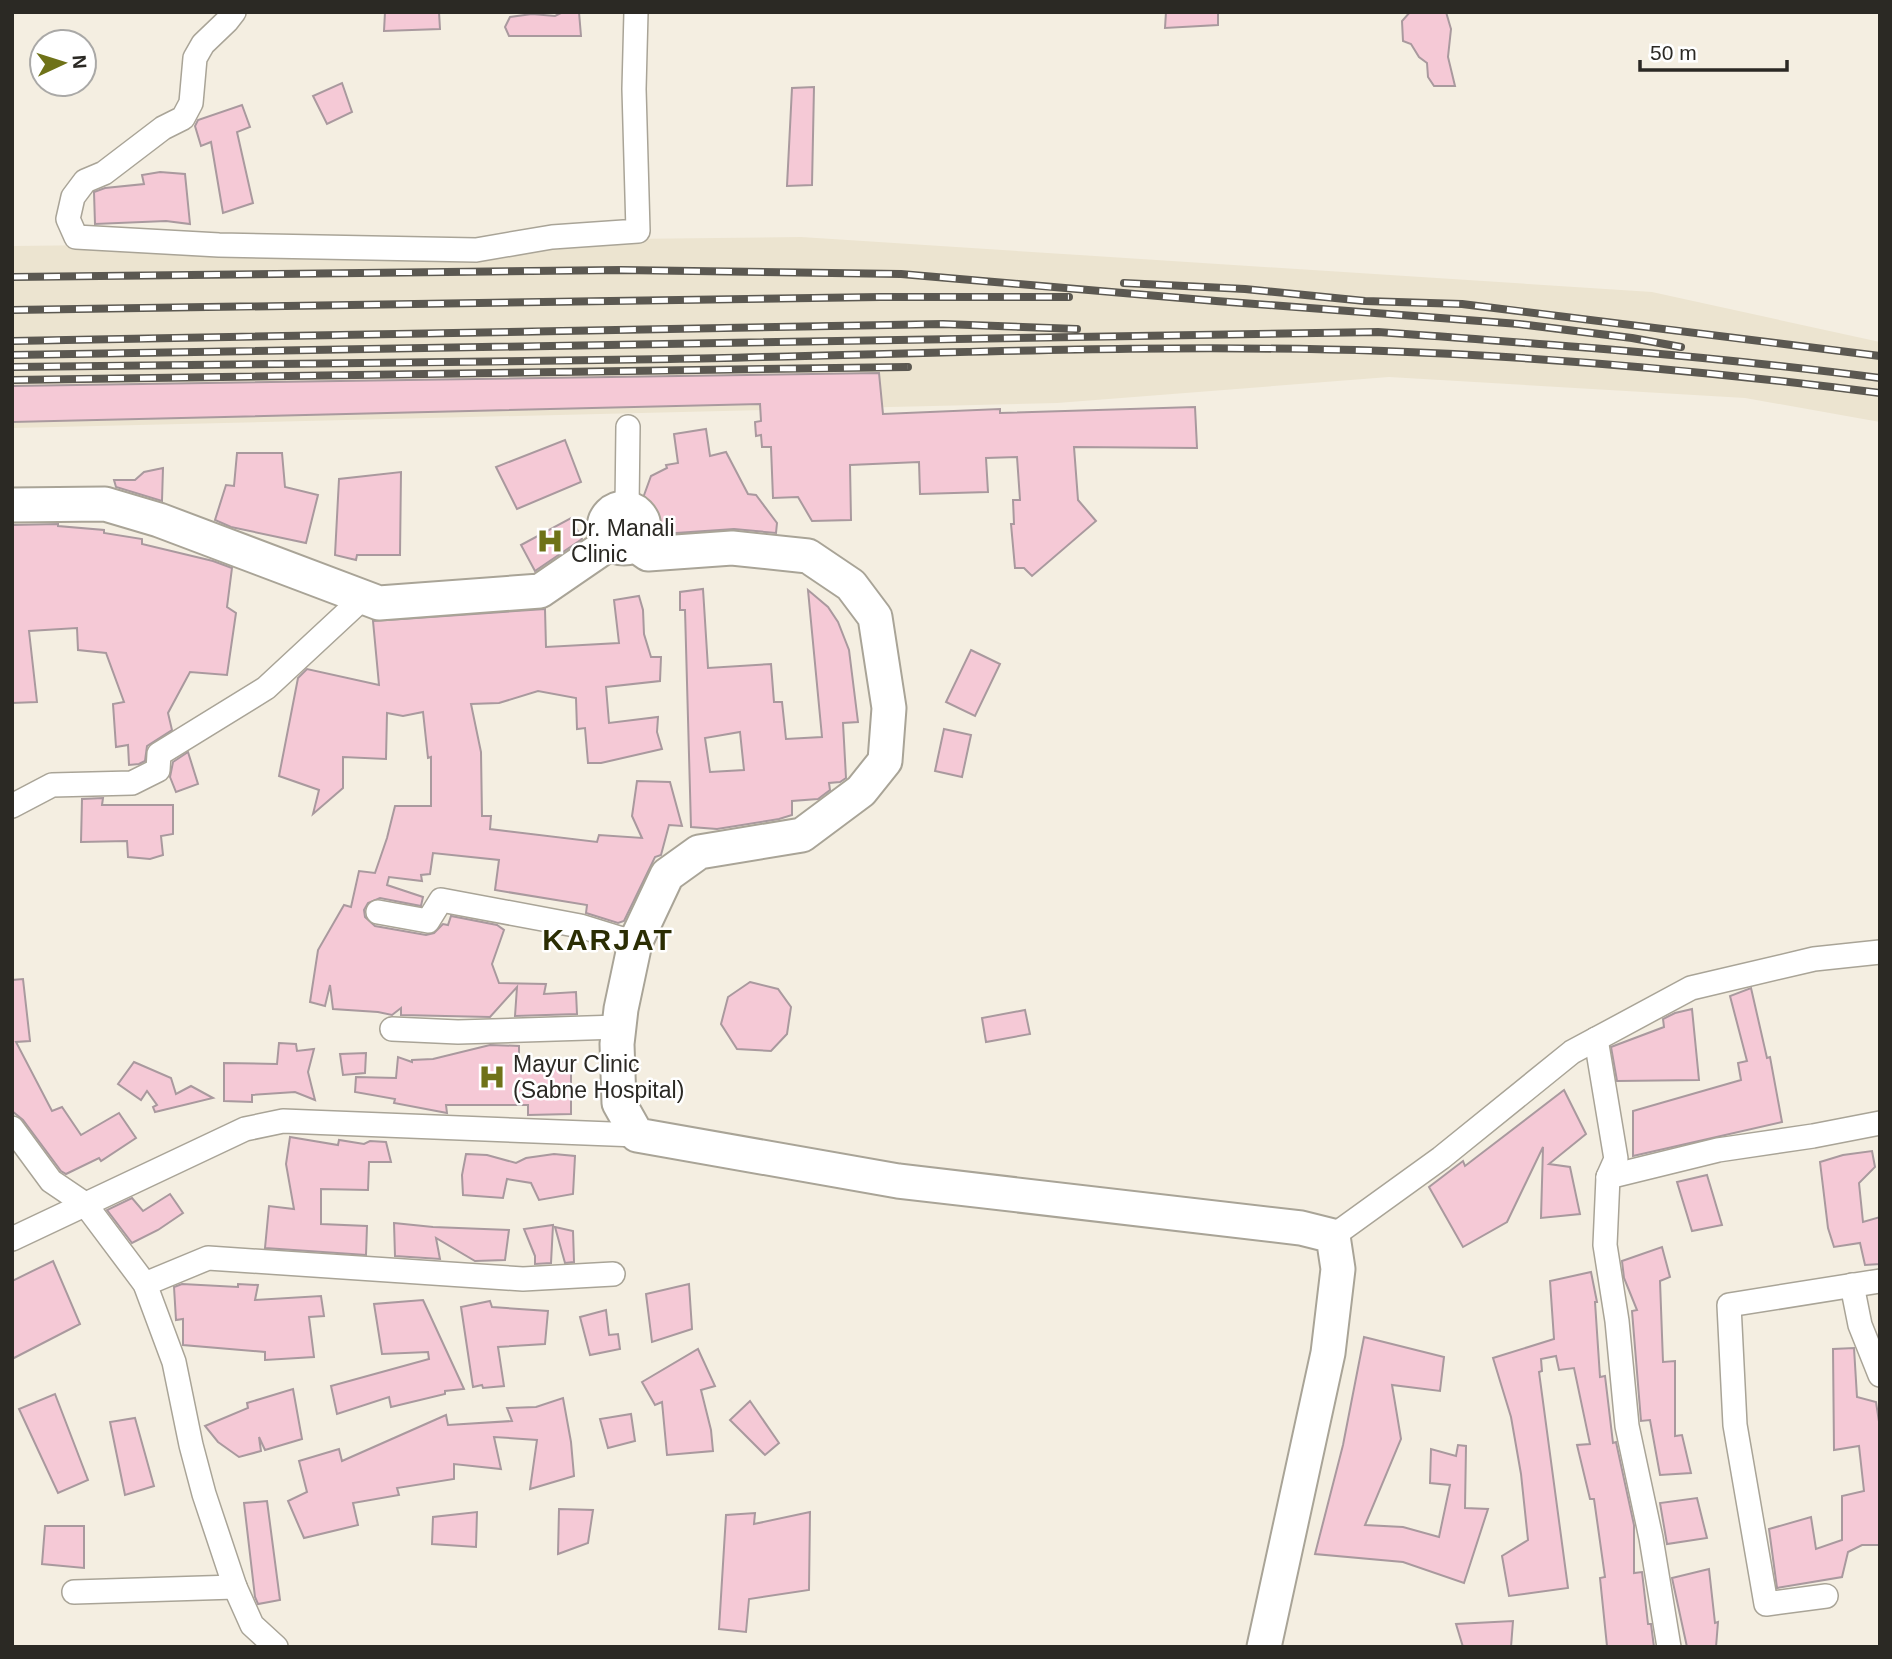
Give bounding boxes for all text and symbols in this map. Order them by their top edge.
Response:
north arrow [28,28,98,98]
scale bar [1640,28,1787,72]
text: 50 m [1650,41,1697,64]
text: N [69,54,90,69]
place label: Dr. Manali Clinic [571,515,675,567]
hospital icon: Dr. Manali Clinic [535,526,565,556]
district label: KARJAT [542,923,674,956]
place label: Mayur Clinic (Sabne Hospital) [513,1051,684,1103]
hospital icon: Mayur Clinic (Sabne Hospital) [477,1062,507,1092]

